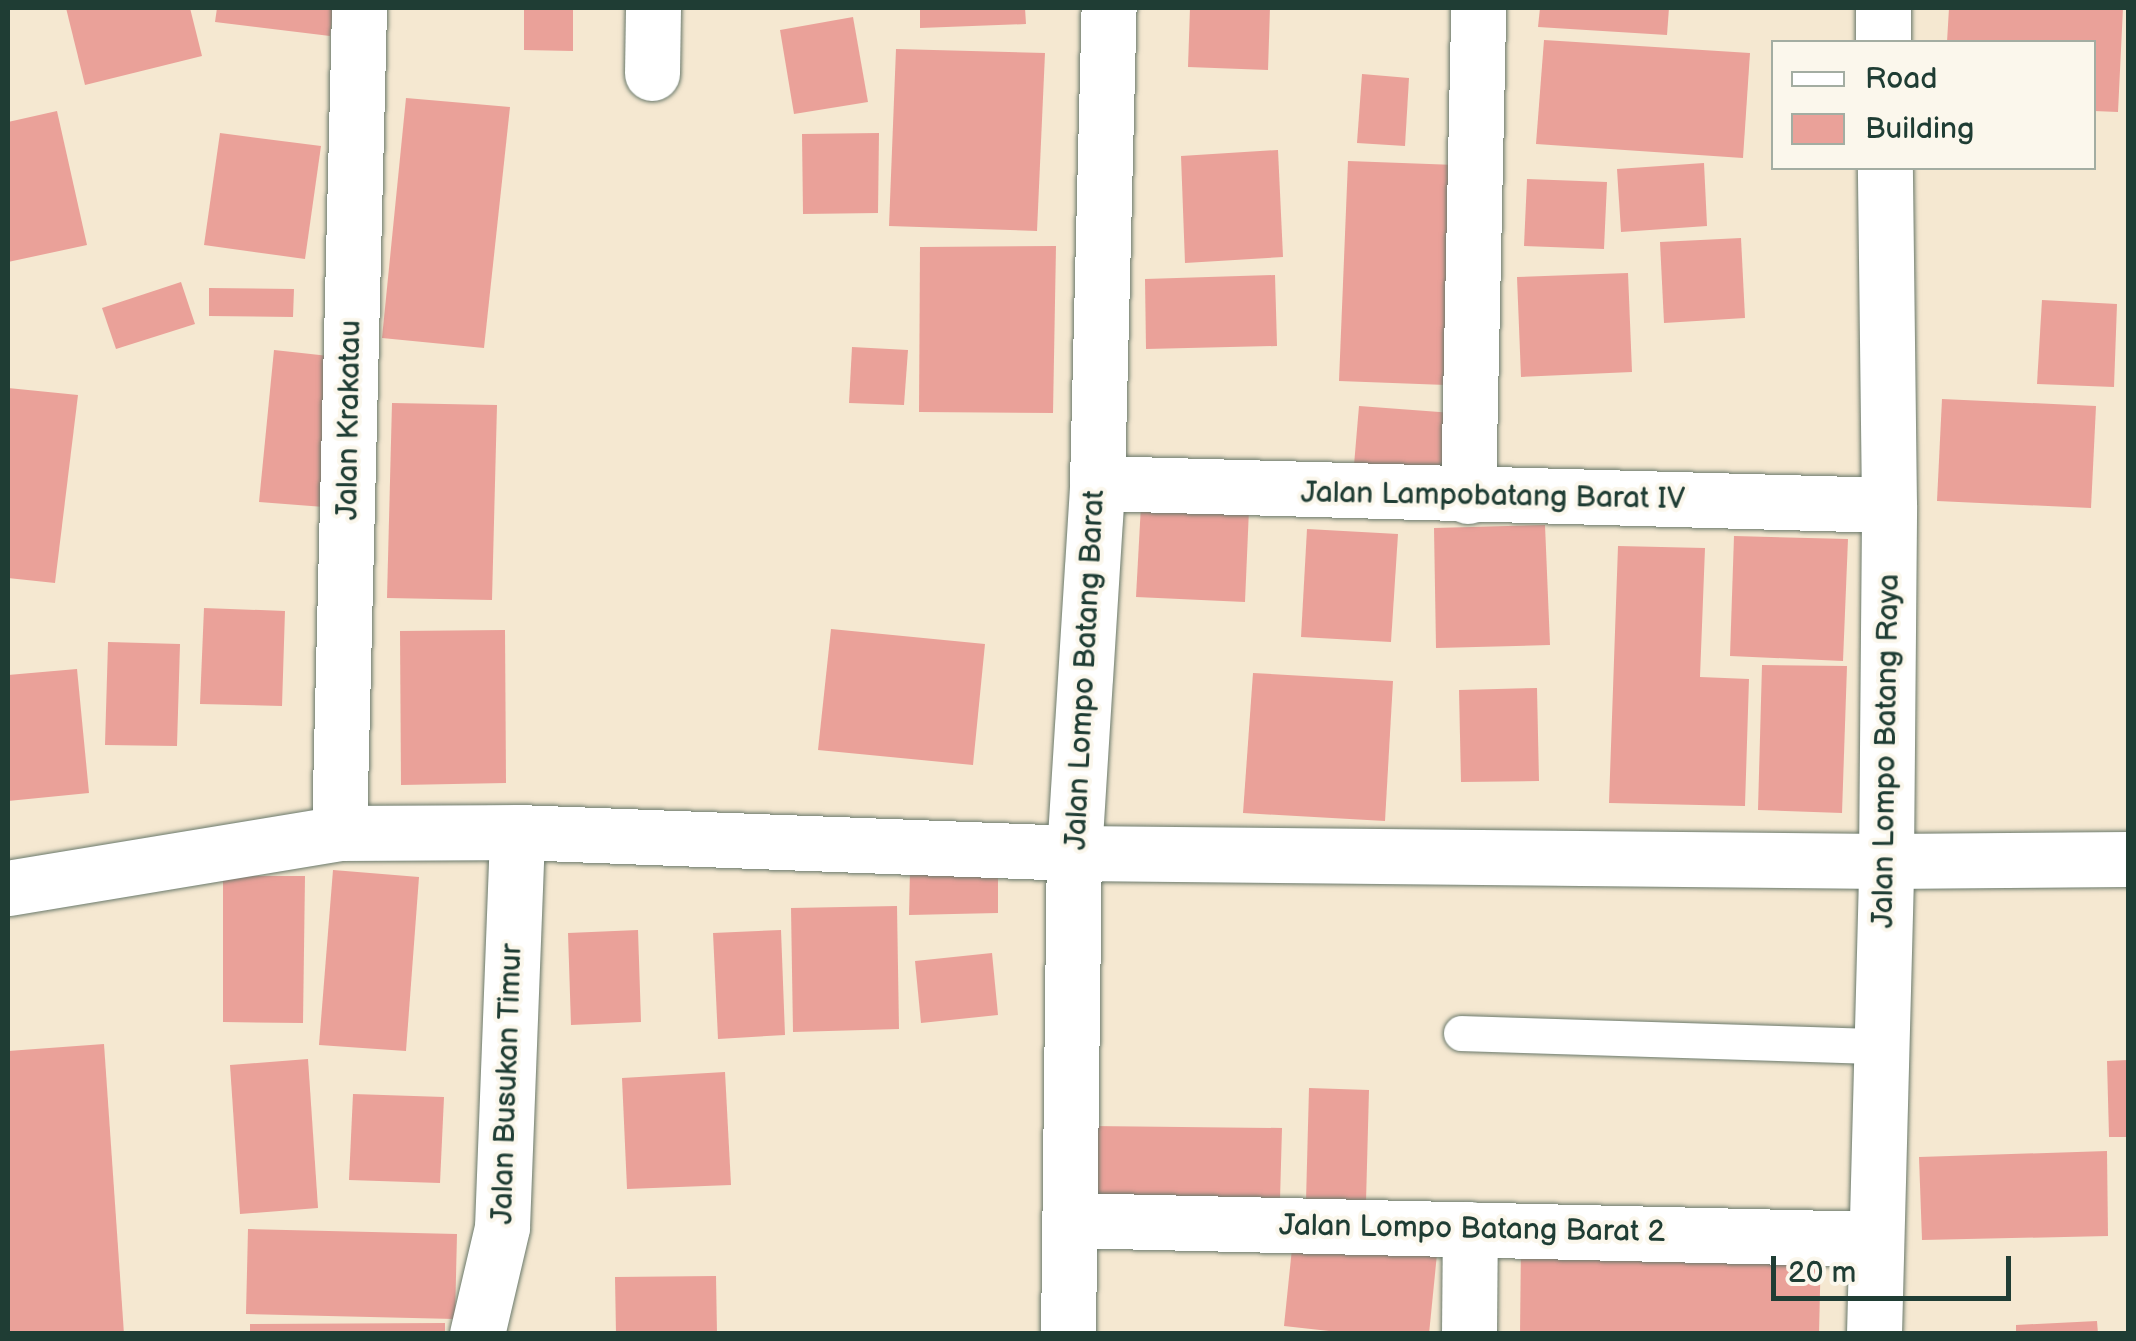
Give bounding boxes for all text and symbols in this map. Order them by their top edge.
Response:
legend [1771,40,2096,170]
text: Road [1865,61,1938,97]
text: Building [1865,111,1974,147]
street label: Jalan Krakatau [329,320,369,520]
street label: Jalan Lampobatang Barat IV [1300,475,1686,517]
street label: Jalan Lompo Batang Barat [1058,489,1112,851]
street label: Jalan Lompo Batang Raya [1865,573,1907,929]
street label: Jalan Busukan Timur [484,943,530,1225]
street label: Jalan Lompo Batang Barat 2 [1279,1208,1665,1250]
scale bar [1776,1236,2016,1298]
text: 20 m [1788,1255,1856,1291]

